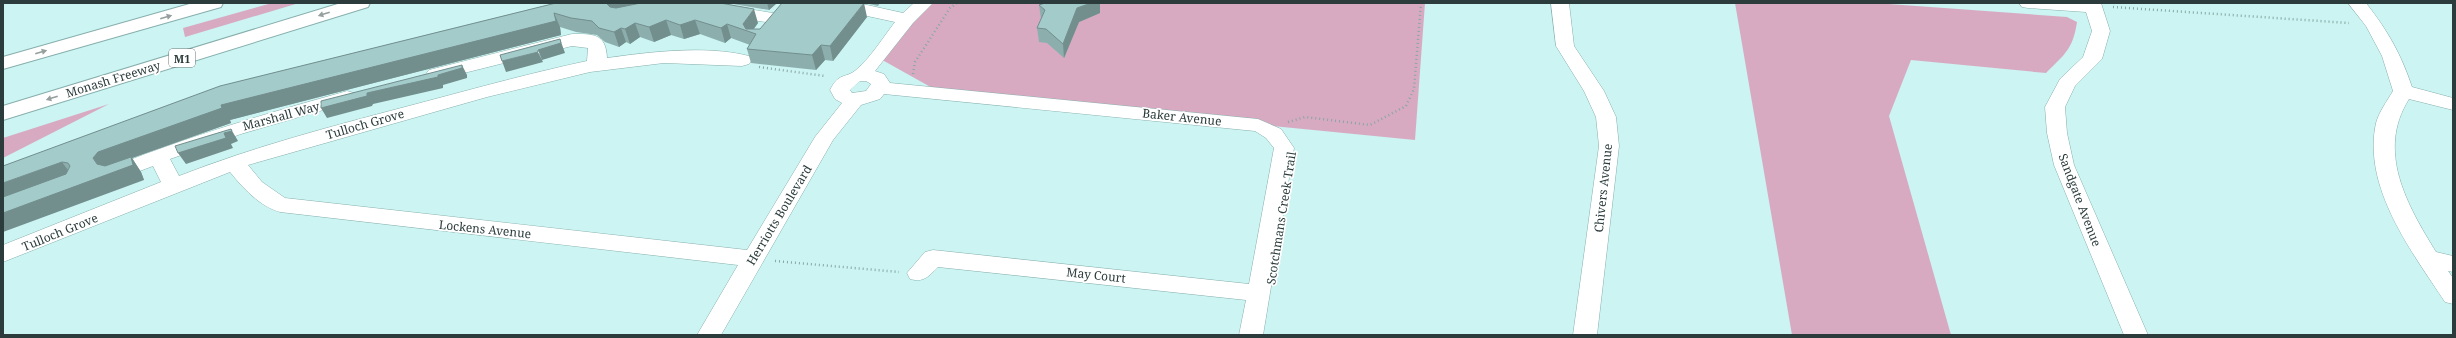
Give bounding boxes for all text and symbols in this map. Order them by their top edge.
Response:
one-way arrow [317,12,329,18]
one-way arrow [160,14,172,20]
one-way arrow [35,49,47,55]
road number: M1 [169,49,195,67]
street label: Monash Freeway [64,56,163,101]
one-way arrow [46,95,58,101]
street label: Marshall Way [241,98,322,134]
street label: Baker Avenue [1142,104,1222,130]
street label: Tulloch Grove [324,105,406,143]
street label: Chivers Avenue [1590,143,1616,233]
street label: Scotchmans Creek Trail [1262,150,1300,286]
street label: Sandgate Avenue [2054,151,2106,249]
street label: Herriotts Boulevard [742,161,816,268]
street label: Tulloch Grove [19,209,101,255]
street label: Lockens Avenue [438,216,532,242]
street label: May Court [1066,263,1126,287]

